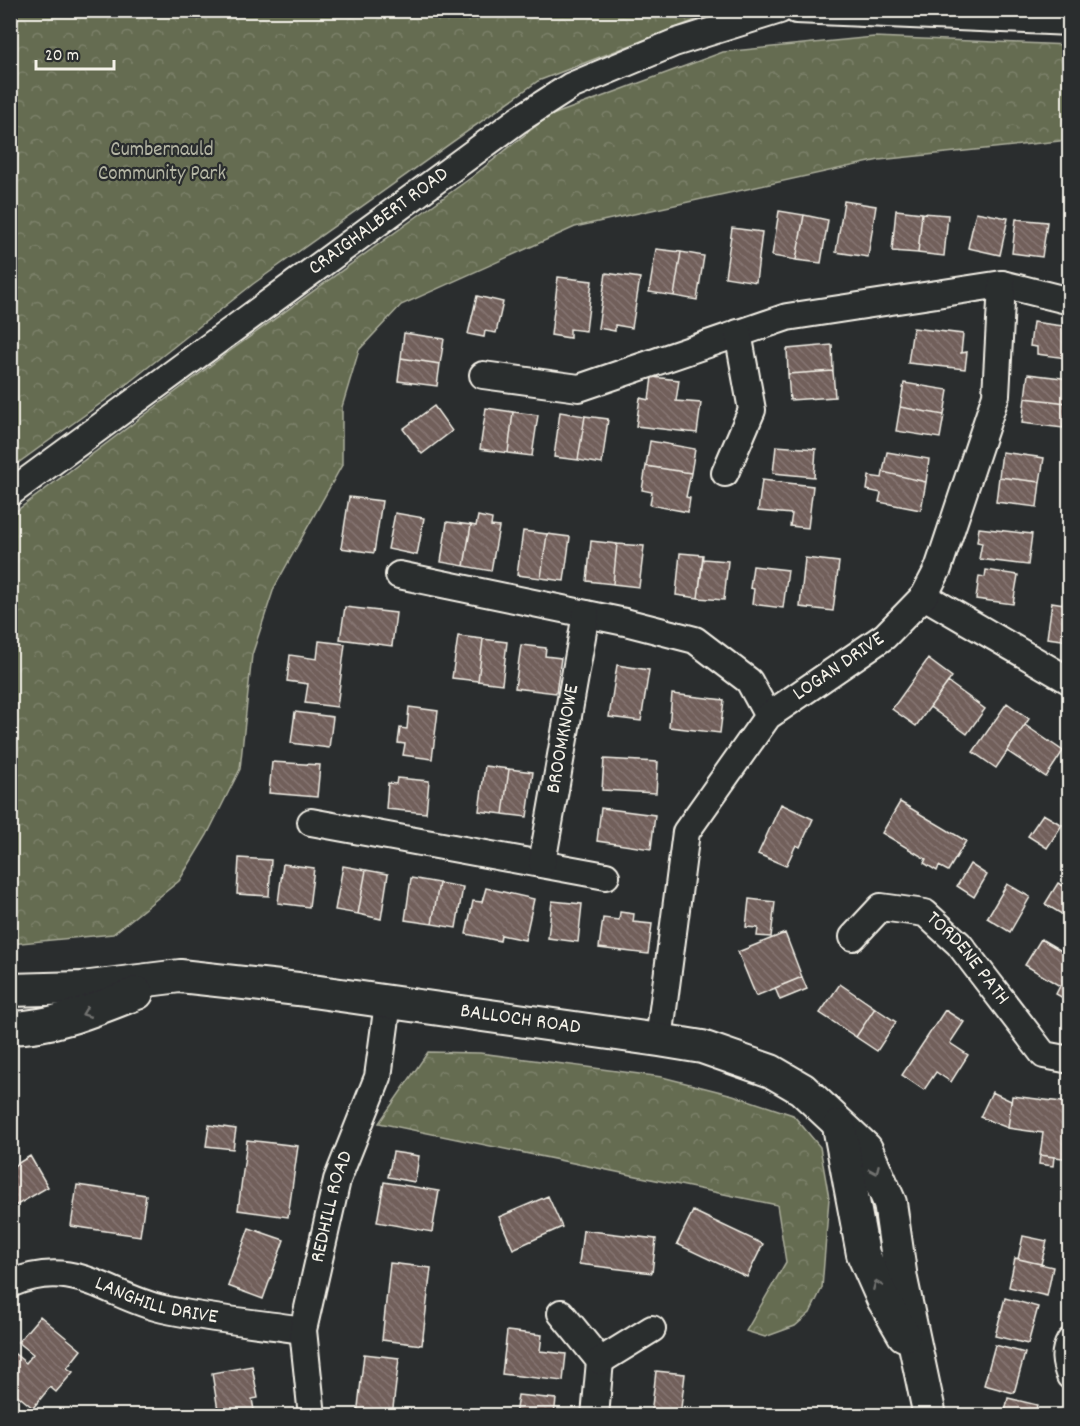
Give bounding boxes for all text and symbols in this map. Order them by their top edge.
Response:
scale bar [36,33,114,71]
text: 20 m [45,44,79,69]
park label: Cumbernauld Community Park [98,136,226,190]
street label: CRAIGHALBERT ROAD [303,160,456,284]
street label: LOGAN DRIVE [787,625,891,709]
street label: BROOMKNOWE [540,682,588,796]
street label: TORDENE PATH [918,905,1016,1012]
street label: BALLOCH ROAD [458,997,583,1044]
one-way arrow [82,1005,92,1018]
street label: REDHILL ROAD [304,1146,362,1266]
one-way arrow [868,1164,880,1175]
street label: LANGHILL DRIVE [90,1269,220,1333]
one-way arrow [872,1280,884,1291]

